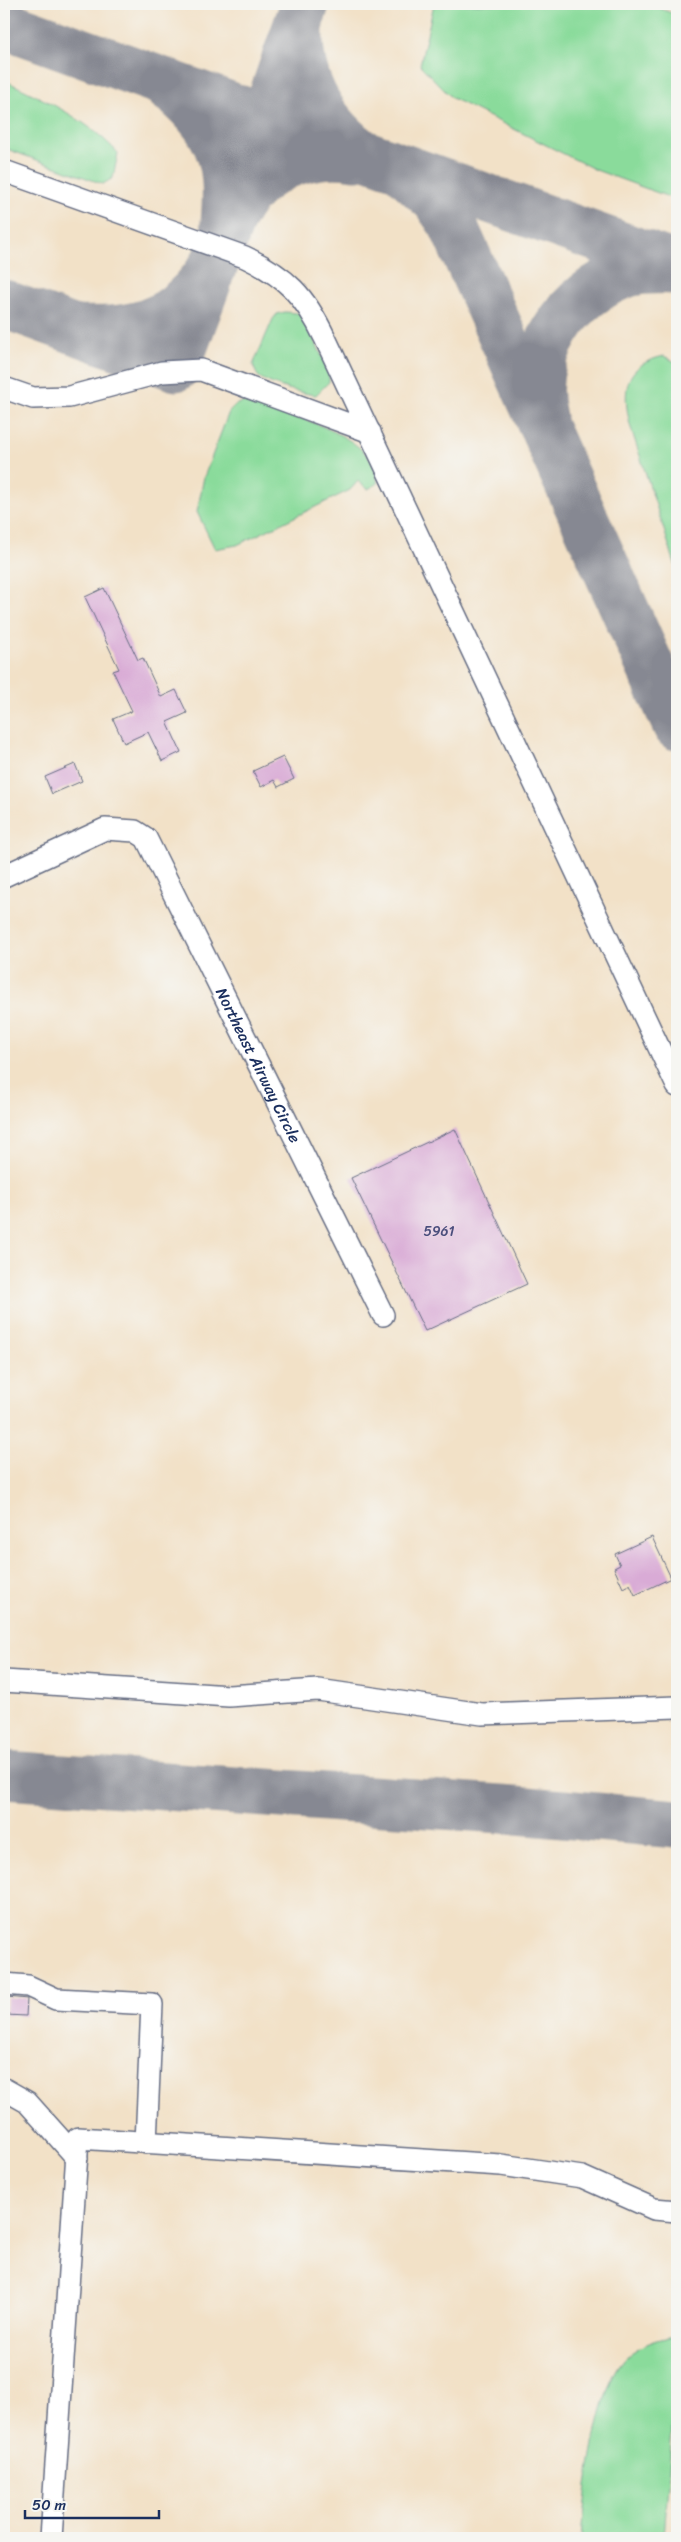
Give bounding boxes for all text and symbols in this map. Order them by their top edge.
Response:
street label: Northeast Airway Circle [208,982,310,1148]
house number: 5961 [423,1219,455,1244]
scale bar [25,2487,159,2519]
text: 50 m [32,2492,67,2518]

